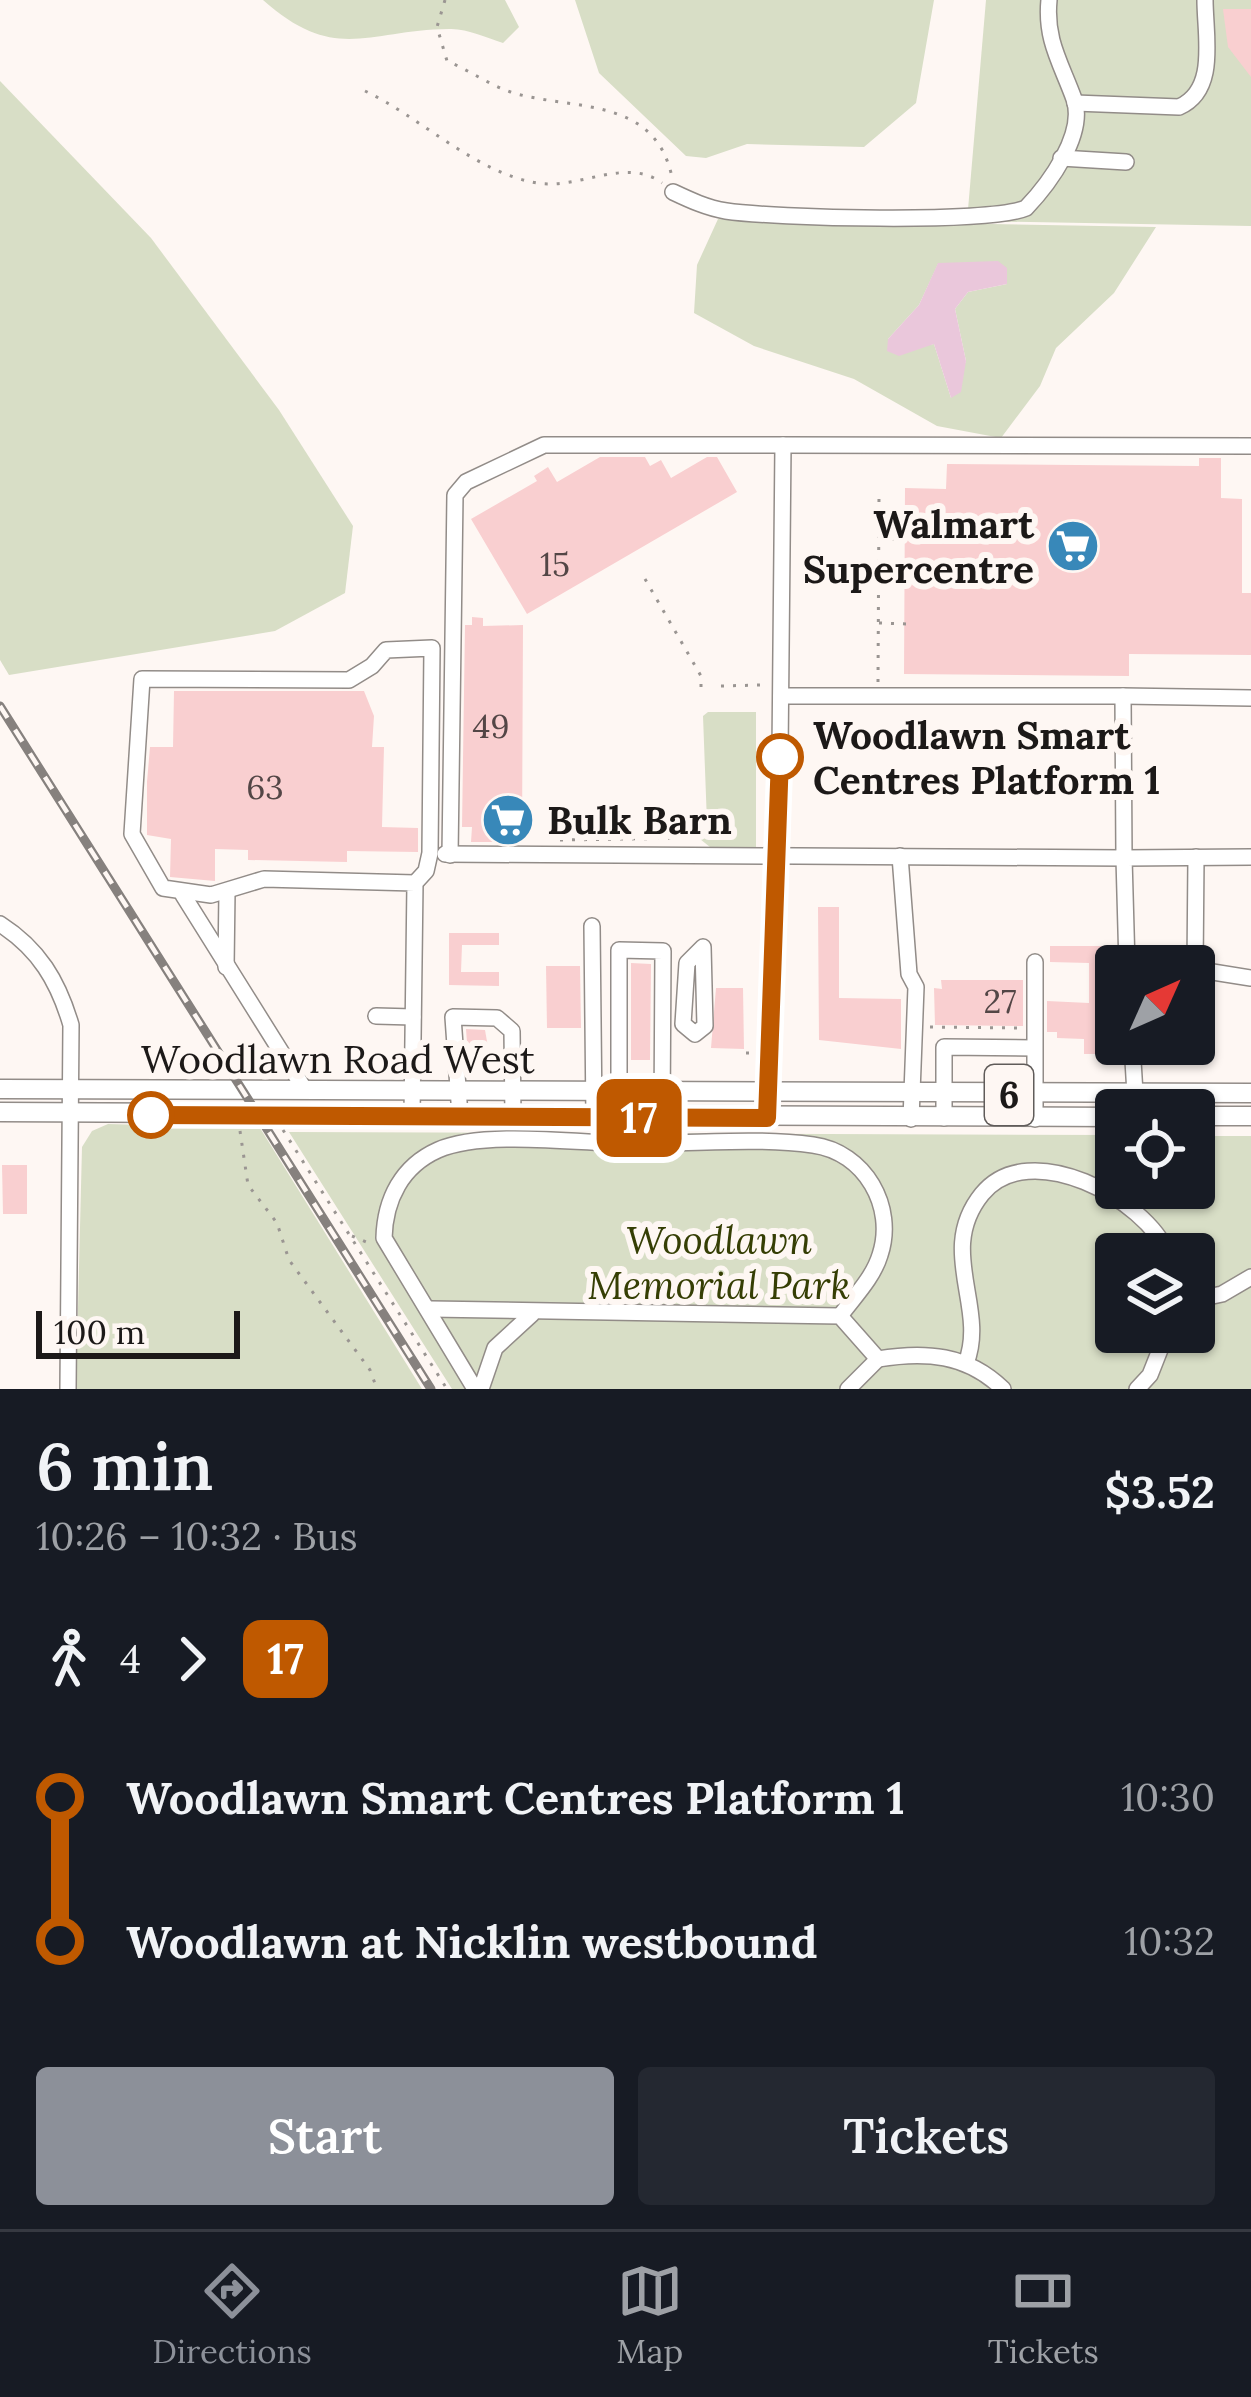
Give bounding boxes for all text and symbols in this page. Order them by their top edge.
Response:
place label: Walmart Supercentre [803,499,1035,594]
supermarket icon: Walmart Supercentre [1045,518,1101,574]
house number: 15 [540,543,570,585]
house number: 49 [473,705,509,747]
place label: Woodlawn Smart Centres Platform 1 [813,710,1160,805]
marker: Woodlawn Smart Centres Platform 1 [758,735,802,779]
house number: 63 [246,766,284,808]
supermarket icon: Bulk Barn [480,792,536,848]
place label: Bulk Barn [547,795,732,845]
north arrow [1095,945,1215,1065]
map controls [1095,945,1215,1353]
house number: 27 [984,980,1016,1022]
street label: Woodlawn Road West [141,1034,535,1084]
road number: 6 [985,1065,1033,1125]
line badge: 17 [585,1079,693,1157]
button: locate [1095,1089,1215,1209]
text: 17 [621,1091,657,1145]
unlabelled marker [129,1093,173,1137]
park label: Woodlawn Memorial Park [587,1215,851,1310]
button: layers [1095,1233,1215,1353]
scale bar [36,1305,240,1358]
text: 100 m [54,1311,145,1353]
text: 6 min [36,1424,214,1508]
text: $3.52 [1105,1463,1215,1520]
text: 10:26 – 10:32 · Bus [36,1511,358,1561]
icon: walk [36,1626,102,1692]
icon: forward [159,1626,225,1692]
text: 17 [267,1632,304,1686]
text: 4 [120,1634,141,1684]
text: Woodlawn Smart Centres Platform 1 [126,1769,905,1826]
text: 10:30 [1121,1772,1215,1822]
text: Woodlawn at Nicklin westbound [126,1913,818,1970]
text: 10:32 [1124,1916,1215,1966]
button: Start [36,2067,614,2205]
button: Tickets [638,2067,1215,2205]
tab: Directions [152,2258,312,2372]
tab: Map [616,2258,683,2372]
tab: Tickets [988,2258,1099,2372]

